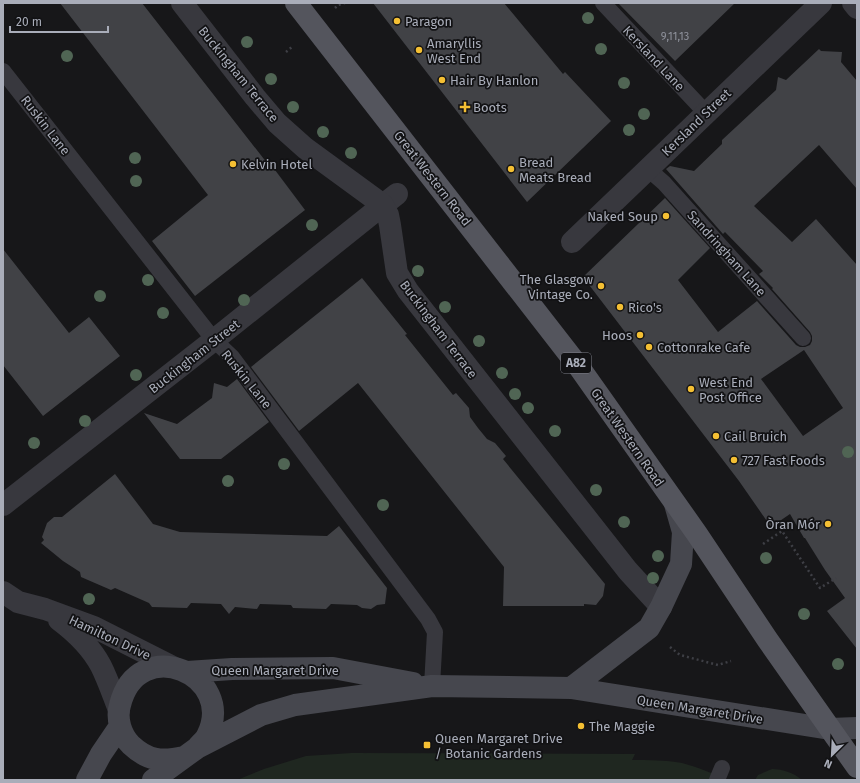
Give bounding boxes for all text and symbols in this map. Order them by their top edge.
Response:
scale bar [10,8,108,34]
place label: Paragon [405,14,452,29]
text: 20 m [16,15,42,29]
marker: Paragon [392,16,402,26]
street label: Kersland Lane [620,23,688,94]
street label: Buckingham Terrace [196,24,282,125]
house number: 9,11,13 [661,30,689,43]
place label: Amaryllis West End [427,36,481,66]
marker: Amaryllis West End [414,45,424,55]
place label: Hair By Hanlon [450,73,538,88]
marker: Hair By Hanlon [437,75,447,85]
street label: Kersland Street [659,85,734,159]
street label: Ruskin Lane [18,93,73,158]
place label: Boots [473,100,507,115]
marker: Boots [460,102,470,112]
street label: Great Western Road [391,128,474,229]
place label: Bread Meats Bread [519,155,592,185]
place label: Kelvin Hotel [241,157,312,172]
marker: Kelvin Hotel [228,159,238,169]
marker: Bread Meats Bread [506,164,516,174]
street label: Sandringham Lane [684,207,769,299]
place label: Naked Soup [587,209,658,224]
marker: Naked Soup [661,211,671,221]
place label: The Glasgow Vintage Co. [520,272,594,302]
street label: Buckingham Terrace [397,277,480,381]
marker: The Glasgow Vintage Co. [596,281,606,291]
place label: Rico's [628,300,662,315]
marker: Rico's [615,302,625,312]
street label: Buckingham Street [146,316,243,396]
place label: Hoos [602,328,632,343]
marker: Hoos [635,330,645,340]
place label: Cottonrake Cafe [657,340,750,355]
marker: Cottonrake Cafe [644,342,654,352]
street label: Ruskin Lane [218,347,275,412]
road number: A82 [561,353,591,373]
place label: West End Post Office [699,375,762,405]
marker: West End Post Office [686,384,696,394]
street label: Great Western Road [588,385,667,489]
place label: Cail Bruich [724,429,787,444]
marker: Cail Bruich [711,431,721,441]
place label: 727 Fast Foods [742,453,825,468]
marker: 727 Fast Foods [729,455,739,465]
place label: Òran Mór [766,517,820,532]
marker: Òran Mór [823,519,833,529]
street label: Hamilton Drive [67,612,153,663]
street label: Queen Margaret Drive [211,663,339,678]
street label: Queen Margaret Drive [636,692,764,727]
place label: The Maggie [589,719,655,734]
marker: The Maggie [576,721,586,731]
place label: Queen Margaret Drive / Botanic Gardens [435,731,563,761]
north arrow [812,735,852,775]
marker: Queen Margaret Drive / Botanic Gardens [422,740,432,750]
text: N [822,756,834,771]

